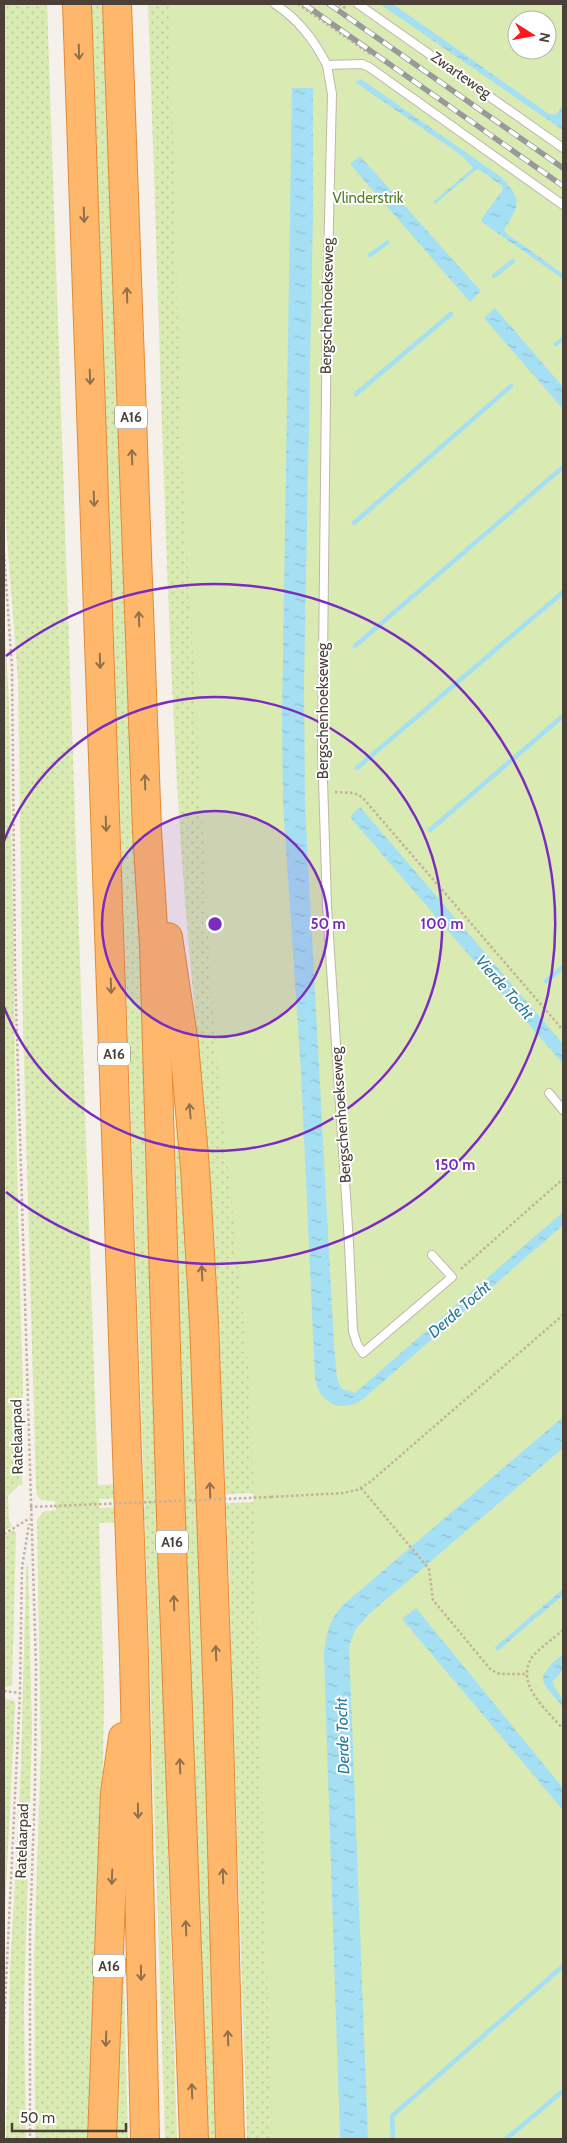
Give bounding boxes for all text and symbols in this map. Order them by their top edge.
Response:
north arrow [507,10,557,60]
text: N [535,31,555,44]
one-way arrow [74,44,83,60]
street label: Zwarteweg [427,48,495,103]
park label: Vlinderstrik [333,189,404,207]
one-way arrow [80,207,89,223]
street label: Bergschenhoekseweg [317,237,337,374]
one-way arrow [122,287,132,303]
one-way arrow [85,369,94,385]
road number: A16 [115,406,147,428]
one-way arrow [128,449,137,465]
one-way arrow [89,490,99,507]
one-way arrow [134,612,143,628]
street label: Bergschenhoekseweg [314,642,332,779]
one-way arrow [95,653,105,669]
one-way arrow [140,774,149,790]
one-way arrow [101,816,110,832]
centre of rings [206,915,224,933]
text: 50 m [310,915,346,933]
text: 100 m [420,915,464,933]
water label: Vierde Tocht [472,951,538,1024]
one-way arrow [107,978,116,994]
road number: A16 [98,1042,130,1066]
street label: Bergschenhoekseweg [327,1046,355,1184]
one-way arrow [185,1104,195,1120]
text: 150 m [435,1156,475,1174]
one-way arrow [197,1266,206,1282]
water label: Derde Tocht [424,1276,495,1342]
street label: Ratelaarpad [7,1399,27,1475]
one-way arrow [206,1483,215,1499]
road number: A16 [156,1530,188,1554]
one-way arrow [169,1596,179,1612]
one-way arrow [212,1645,221,1661]
water label: Derde Tocht [332,1696,353,1775]
one-way arrow [175,1758,185,1774]
one-way arrow [133,1802,142,1818]
street label: Ratelaarpad [12,1803,32,1879]
one-way arrow [107,1868,117,1884]
one-way arrow [218,1868,228,1884]
one-way arrow [181,1920,191,1936]
road number: A16 [93,1954,125,1978]
one-way arrow [136,1964,146,1981]
one-way arrow [223,2030,232,2046]
one-way arrow [101,2031,110,2047]
one-way arrow [187,2083,197,2099]
scale bar [12,2100,126,2132]
text: 50 m [20,2109,55,2127]

